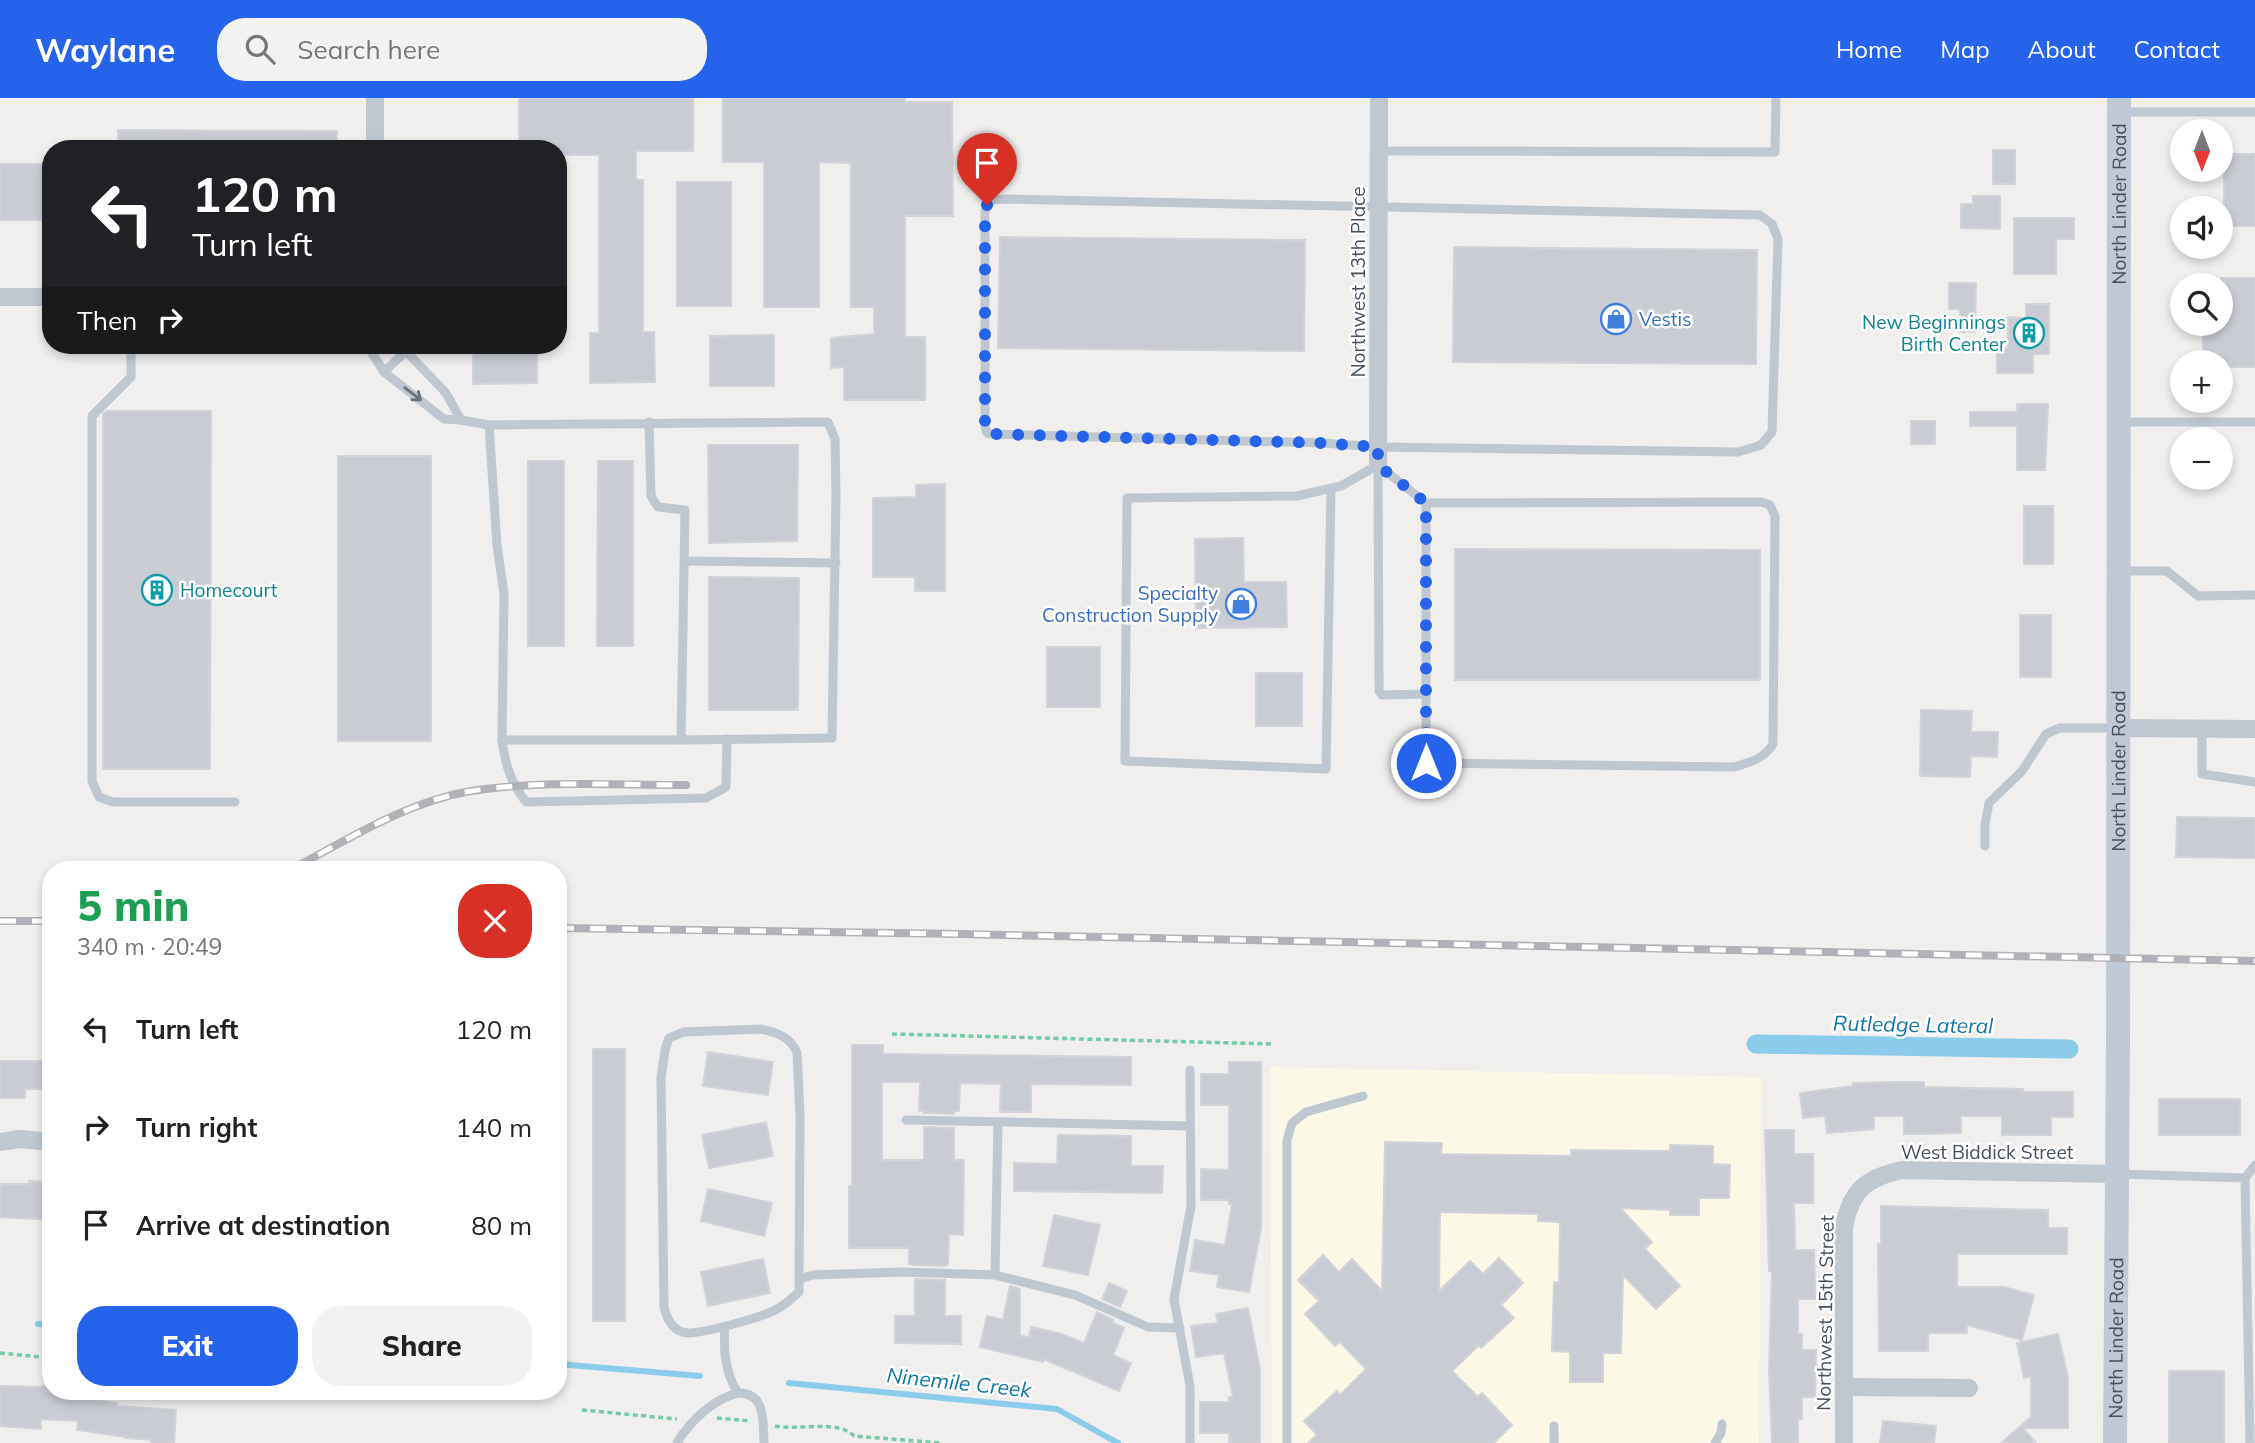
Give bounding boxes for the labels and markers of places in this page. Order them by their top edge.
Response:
pin [957,133,1017,205]
shop icon: Vestis [1599,302,1633,336]
place label: Vestis [1639,307,1691,331]
place label: New Beginnings Birth Center [1862,310,2006,356]
building icon: New Beginnings Birth Center [2012,316,2046,350]
building icon: Homecourt [140,573,174,607]
place label: Homecourt [180,578,278,602]
place label: Specialty Construction Supply [1042,581,1218,627]
shop icon: Specialty Construction Supply [1224,587,1258,621]

